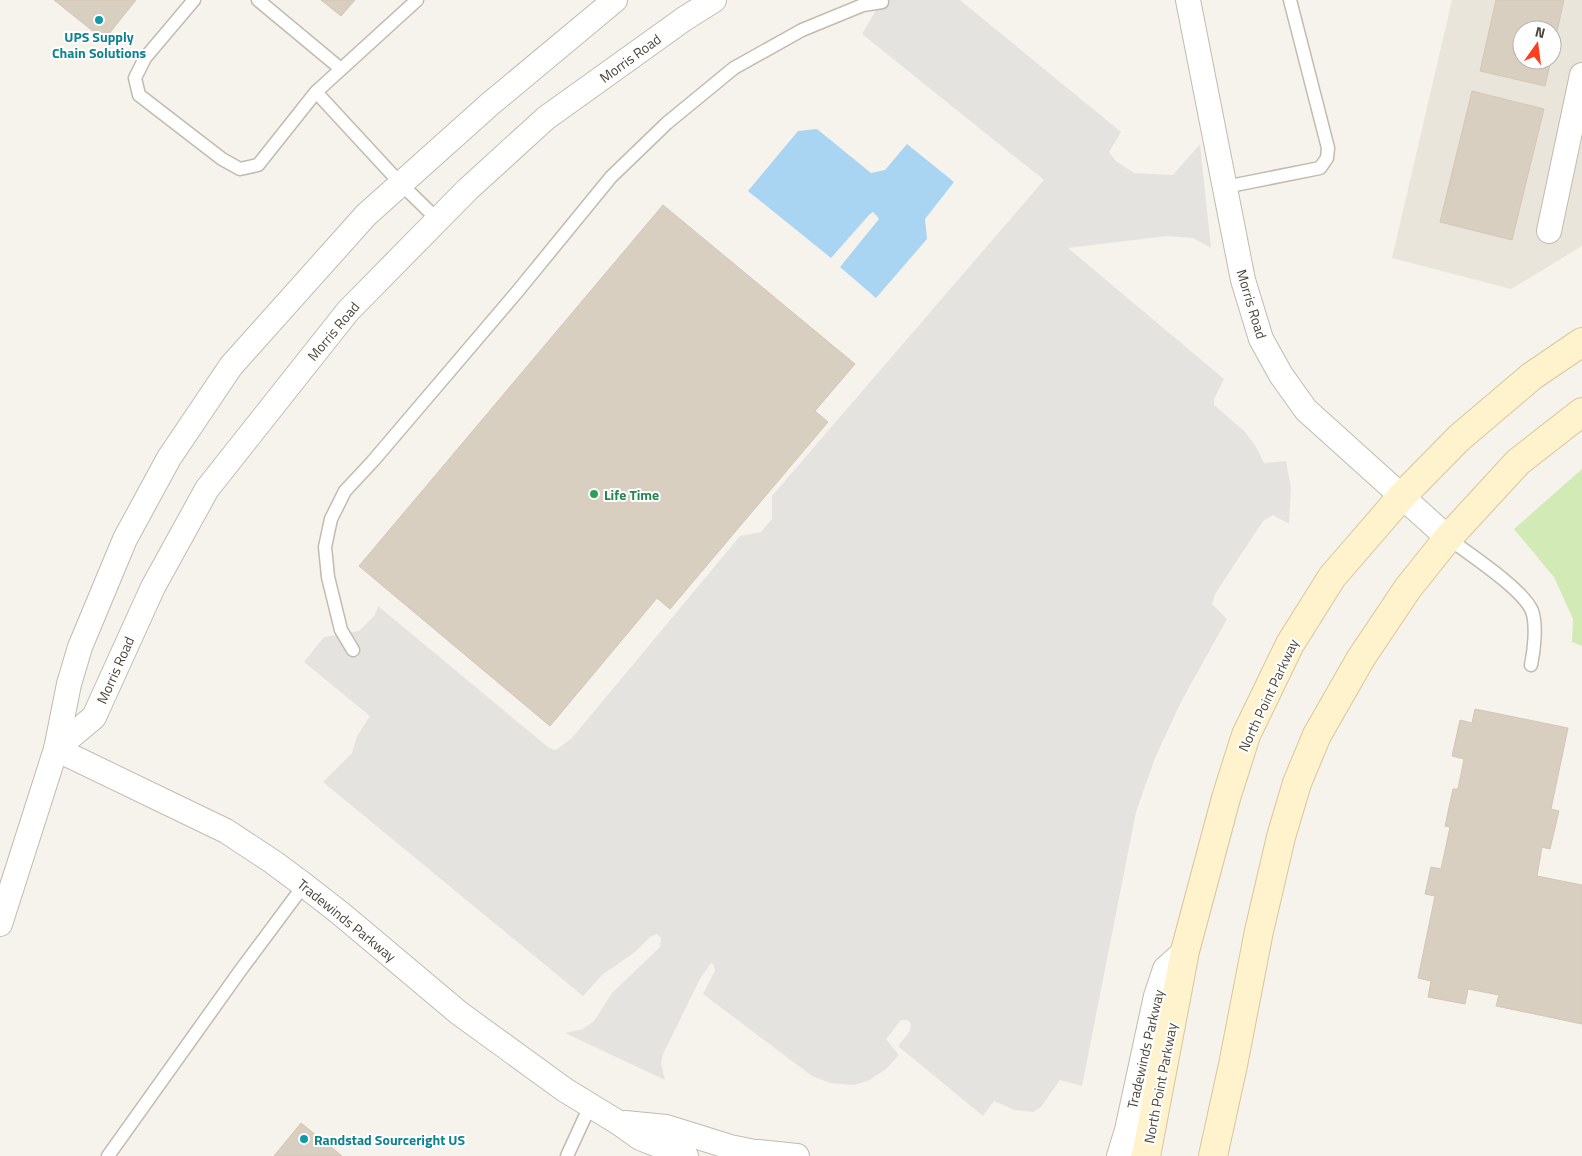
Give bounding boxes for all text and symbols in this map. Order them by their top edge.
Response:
marker: UPS Supply Chain Solutions [93,14,105,26]
north arrow [1512,20,1562,70]
text: N [1533,21,1548,43]
place label: UPS Supply Chain Solutions [52,26,146,63]
street label: Morris Road [595,28,665,88]
street label: Morris Road [1231,267,1273,341]
street label: Morris Road [302,297,364,365]
place label: Life Time [604,484,659,505]
marker: Life Time [588,488,600,500]
street label: Morris Road [91,633,139,707]
street label: North Point Parkway [1233,635,1303,755]
street label: Tradewinds Parkway [293,874,401,967]
street label: Tradewinds Parkway [1121,987,1169,1111]
street label: North Point Parkway [1138,1021,1182,1145]
place label: Randstad Sourceright US [314,1129,466,1150]
marker: Randstad Sourceright US [298,1133,310,1145]

